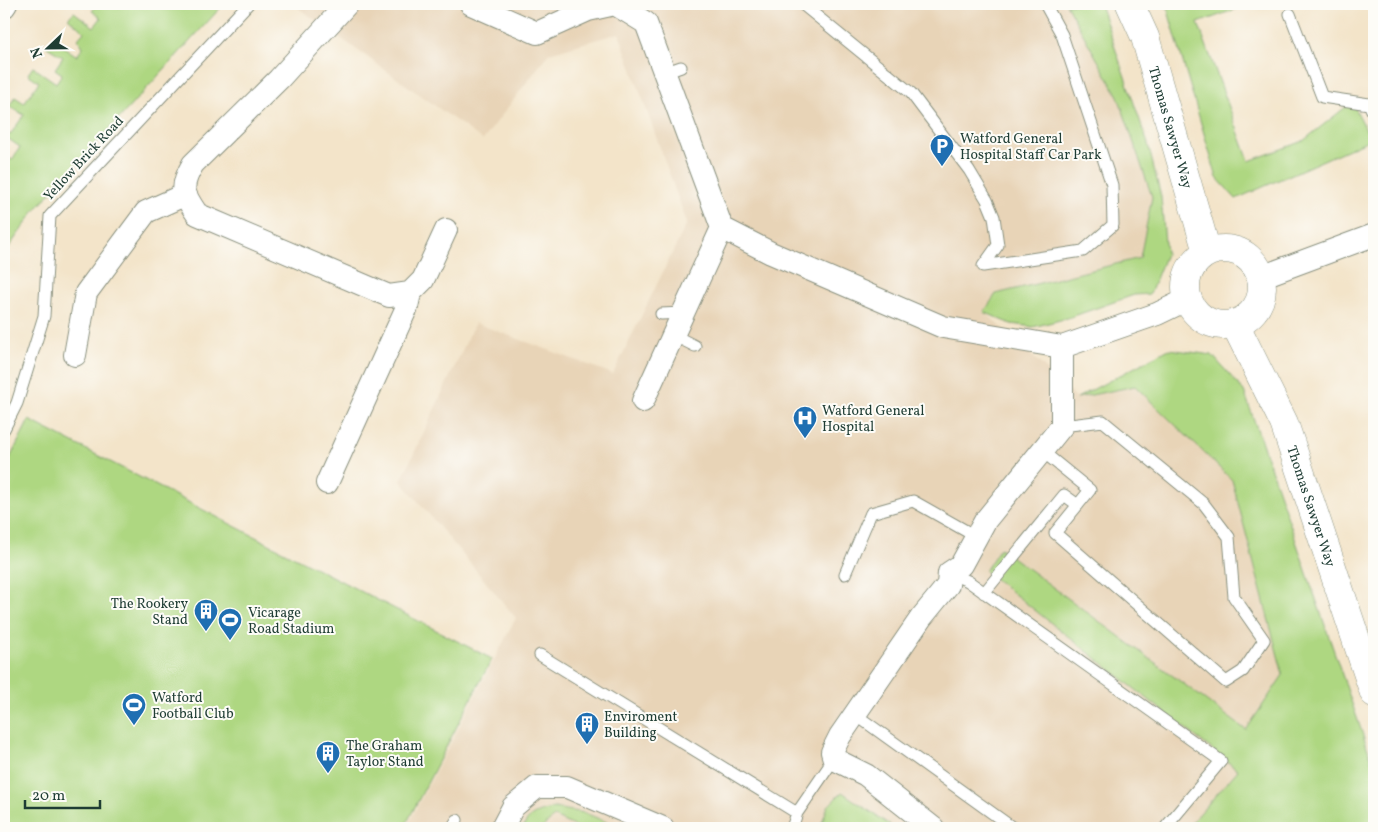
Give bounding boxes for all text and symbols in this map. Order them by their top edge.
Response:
north arrow [22,22,72,72]
text: N [27,44,48,61]
street label: Thomas Sawyer Way [1143,64,1196,191]
street label: Yellow Brick Road [40,112,129,206]
place label: Watford General Hospital Staff Car Park [960,130,1102,165]
parking icon: Watford General Hospital Staff Car Park [929,133,955,167]
place label: Watford General Hospital [822,402,924,437]
hospital icon: Watford General Hospital [792,405,818,439]
street label: Thomas Sawyer Way [1281,443,1339,570]
place label: The Rookery Stand [111,595,188,630]
building icon: The Rookery Stand [193,598,219,632]
place label: Vicarage Road Stadium [248,604,334,639]
sports icon: Vicarage Road Stadium [217,607,243,641]
place label: Watford Football Club [152,689,234,724]
sports icon: Watford Football Club [121,692,147,726]
place label: Enviroment Building [604,708,678,743]
building icon: Enviroment Building [574,711,600,745]
place label: The Graham Taylor Stand [346,737,424,772]
building icon: The Graham Taylor Stand [315,740,341,774]
scale bar [25,777,100,809]
text: 20 m [32,786,65,807]

